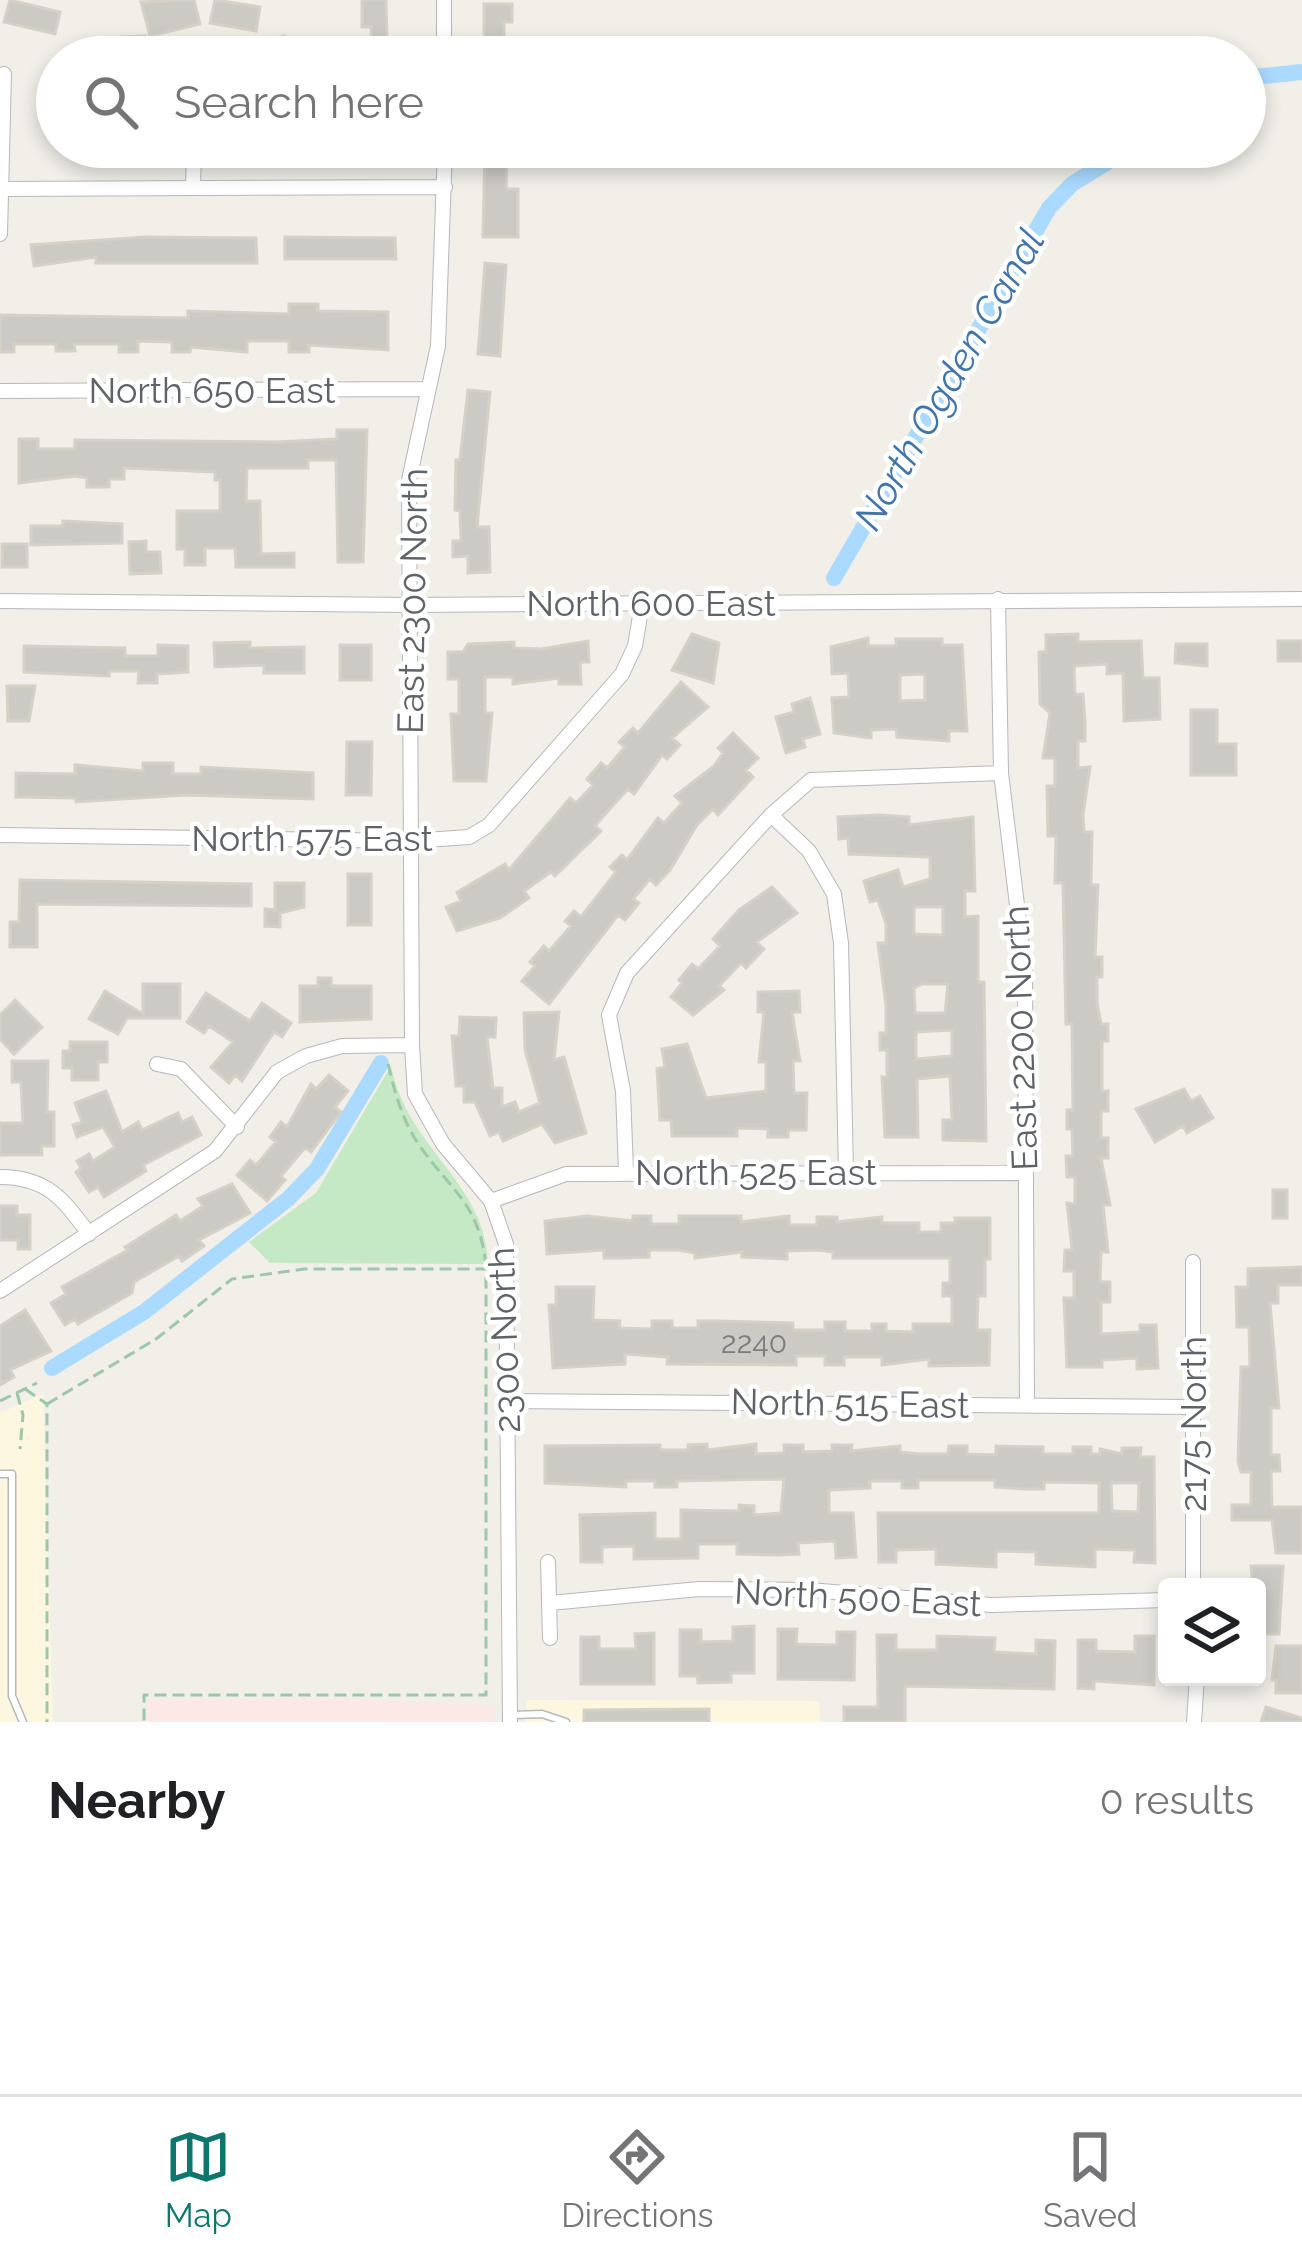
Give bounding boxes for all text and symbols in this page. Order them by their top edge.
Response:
search box [36,36,1266,168]
icon: search [78,69,144,135]
text: Search here [174,76,424,129]
water label: North Ogden Canal [844,220,1054,538]
street label: North 650 East [88,369,336,411]
street label: East 2300 North [389,468,435,734]
street label: North 600 East [526,582,776,624]
street label: North 575 East [191,817,433,859]
street label: East 2200 North [994,905,1046,1171]
street label: North 525 East [635,1151,877,1193]
street label: 2300 North [480,1246,528,1434]
house number: 2240 [721,1325,787,1360]
street label: 2175 North [1172,1336,1214,1512]
street label: North 515 East [730,1380,970,1426]
street label: North 500 East [733,1570,983,1624]
map controls [1158,1578,1266,1686]
button: layers [1158,1578,1266,1686]
text: Nearby [48,1770,225,1830]
text: 0 results [1100,1777,1254,1823]
tab: Map [165,2124,232,2235]
tab: Directions [561,2124,714,2235]
tab: Saved [1043,2124,1137,2235]

